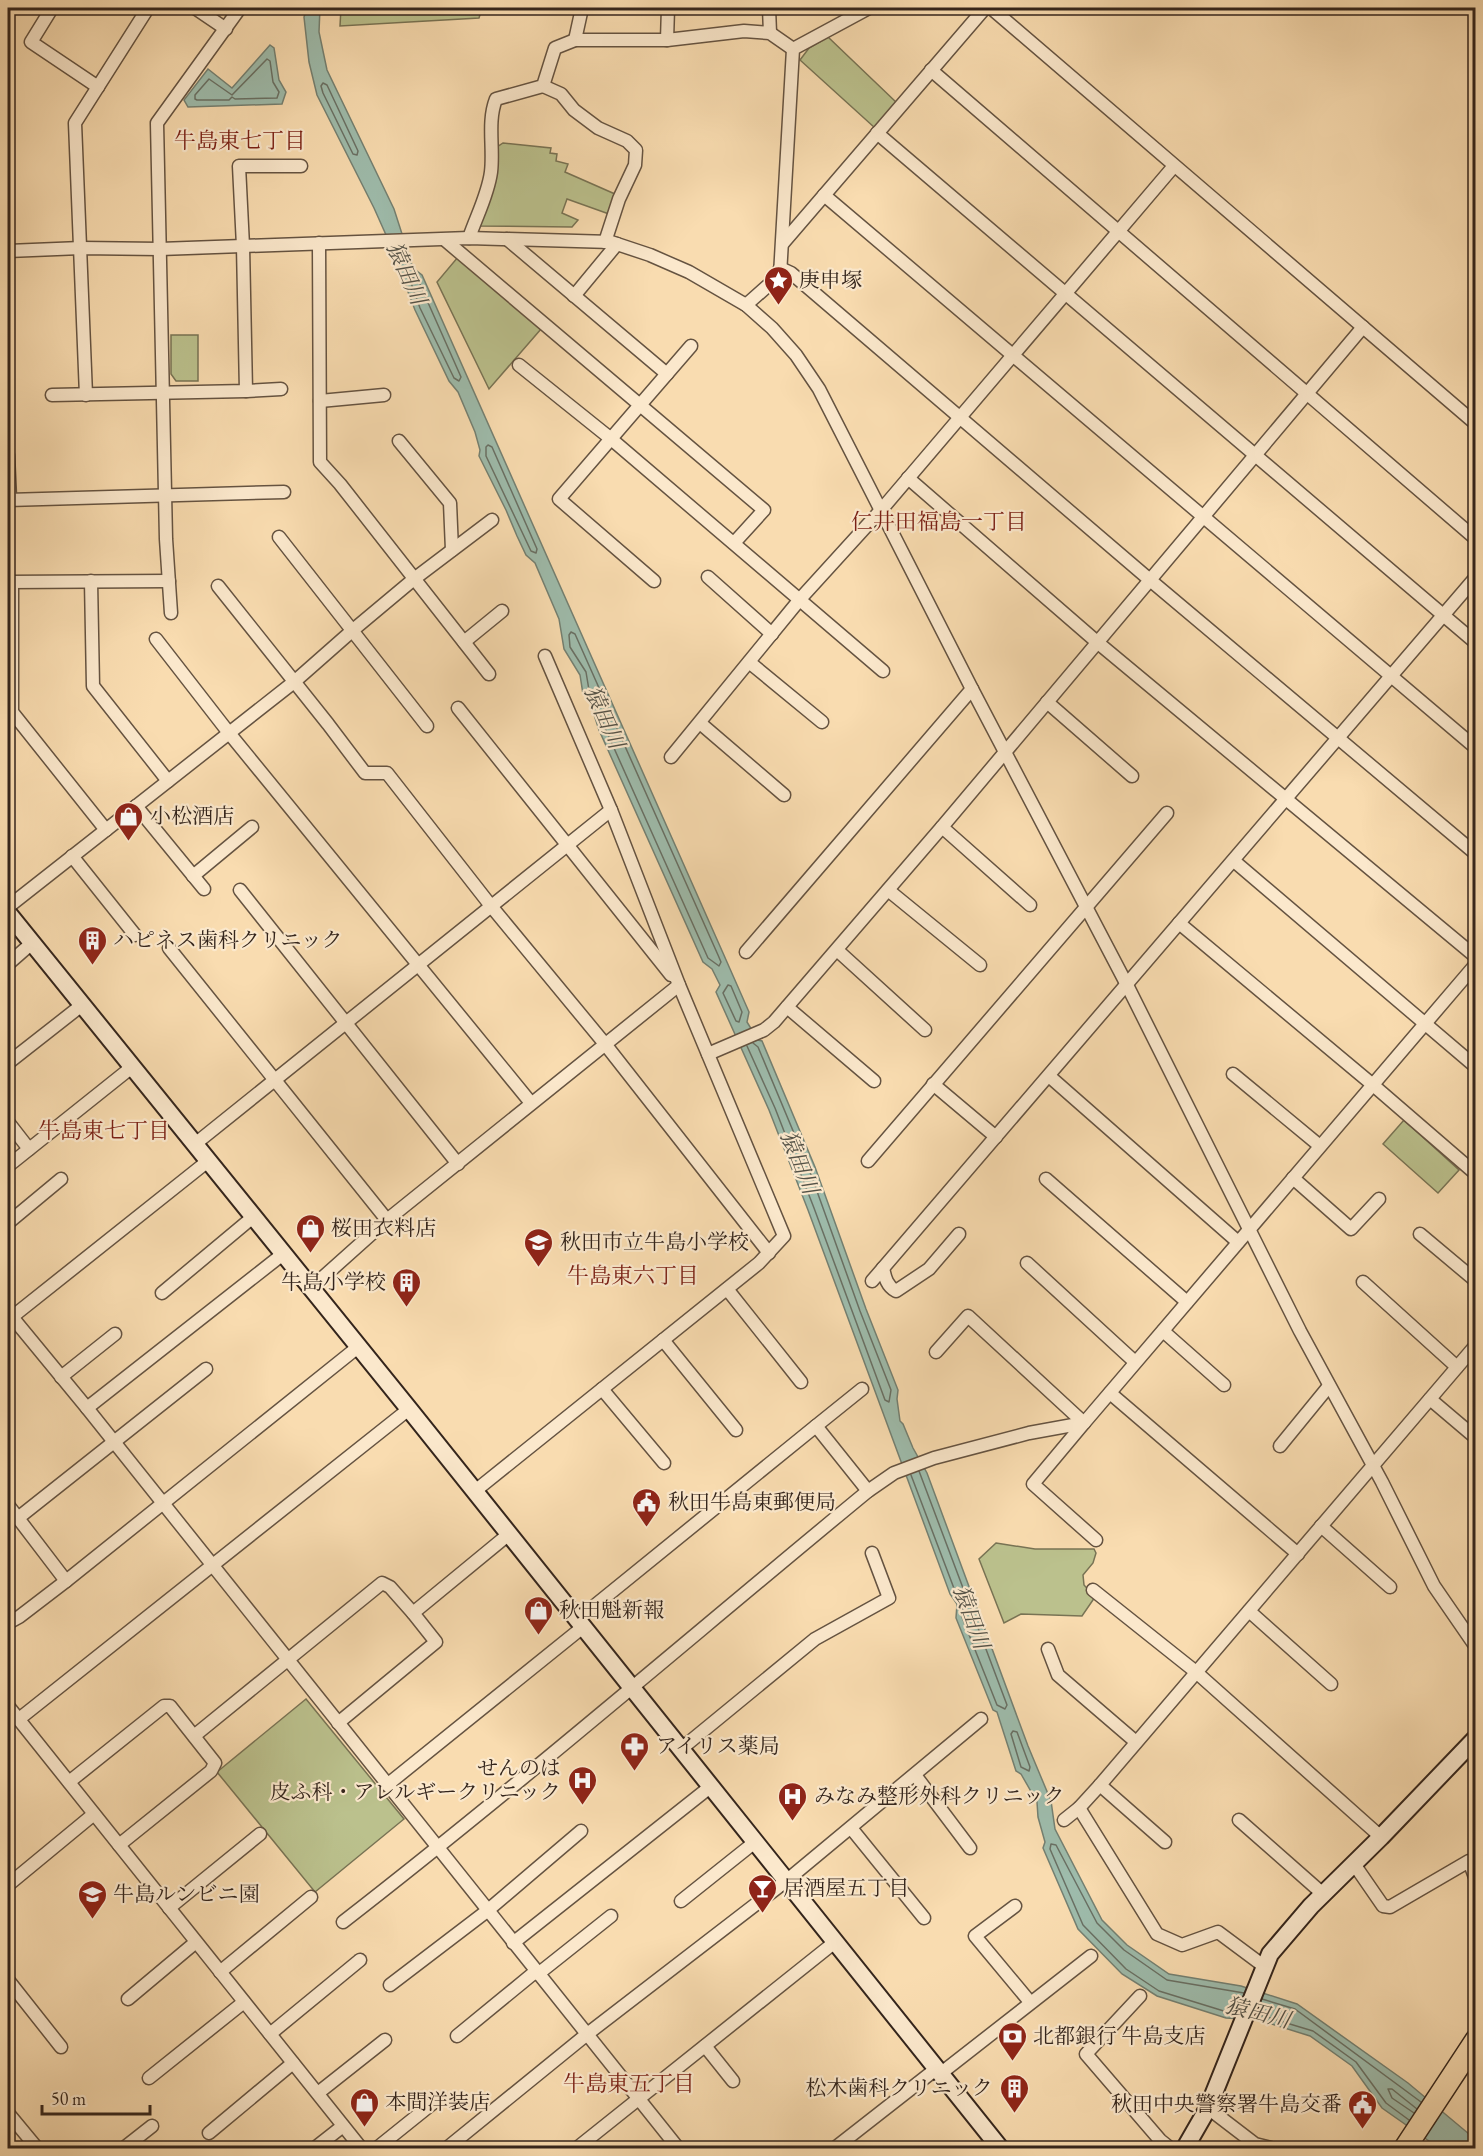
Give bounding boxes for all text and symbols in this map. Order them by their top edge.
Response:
district label: 牛島東七丁目 [174,126,306,155]
water label: 猿田川 [380,237,434,311]
place icon: 庚申塚 [762,264,794,306]
place label: 庚申塚 [799,266,862,293]
district label: 仁井田福島一丁目 [851,507,1027,536]
water label: 猿田川 [578,681,632,755]
shop icon: 小松酒店 [113,800,145,842]
place label: 小松酒店 [150,802,234,829]
building icon: ハピネス歯科クリニック [76,924,108,966]
place label: ハピネス歯科クリニック [113,926,343,953]
district label: 牛島東七丁目 [38,1116,170,1145]
water label: 猿田川 [774,1126,826,1200]
shop icon: 桜田衣料店 [294,1212,326,1254]
place label: 桜田衣料店 [331,1214,436,1241]
school or university icon: 秋田市立牛島小学校 [523,1226,555,1268]
place label: 秋田市立牛島小学校 [560,1228,749,1255]
district label: 牛島東六丁目 [567,1261,699,1290]
building icon: 牛島小学校 [391,1266,423,1308]
place label: 牛島小学校 [281,1268,386,1295]
public building icon: 秋田牛島東郵便局 [631,1486,663,1528]
place label: 秋田牛島東郵便局 [668,1488,836,1515]
water label: 猿田川 [947,1581,997,1655]
shop icon: 秋田魁新報 [522,1594,554,1636]
place label: 秋田魁新報 [559,1596,664,1623]
pharmacy icon: アイリス薬局 [619,1730,651,1772]
place label: アイリス薬局 [656,1732,780,1759]
place label: せんのは 皮ふ科・アレルギークリニック [270,1754,561,1805]
hospital icon: せんのは 皮ふ科・アレルギークリニック [566,1764,598,1806]
hospital icon: みなみ整形外科クリニック [777,1780,809,1822]
place label: みなみ整形外科クリニック [814,1782,1065,1809]
bar icon: 居酒屋五丁目 [746,1872,778,1914]
place label: 居酒屋五丁目 [783,1874,909,1901]
school or university icon: 牛島ルンビニ園 [76,1878,108,1920]
place label: 牛島ルンビニ園 [113,1880,259,1907]
water label: 猿田川 [1222,1990,1295,2035]
bank icon: 北都銀行 牛島支店 [996,2020,1028,2062]
place label: 北都銀行 牛島支店 [1033,2022,1205,2049]
district label: 牛島東五丁目 [563,2069,695,2098]
building icon: 松木歯科クリニック [998,2072,1030,2114]
place label: 松木歯科クリニック [805,2074,993,2101]
scale bar [42,2078,150,2116]
shop icon: 本間洋装店 [348,2086,380,2128]
text: 50 m [51,2087,86,2110]
place label: 本間洋装店 [385,2088,490,2115]
public building icon: 秋田中央警察署牛島交番 [1347,2088,1379,2130]
place label: 秋田中央警察署牛島交番 [1111,2090,1342,2117]

